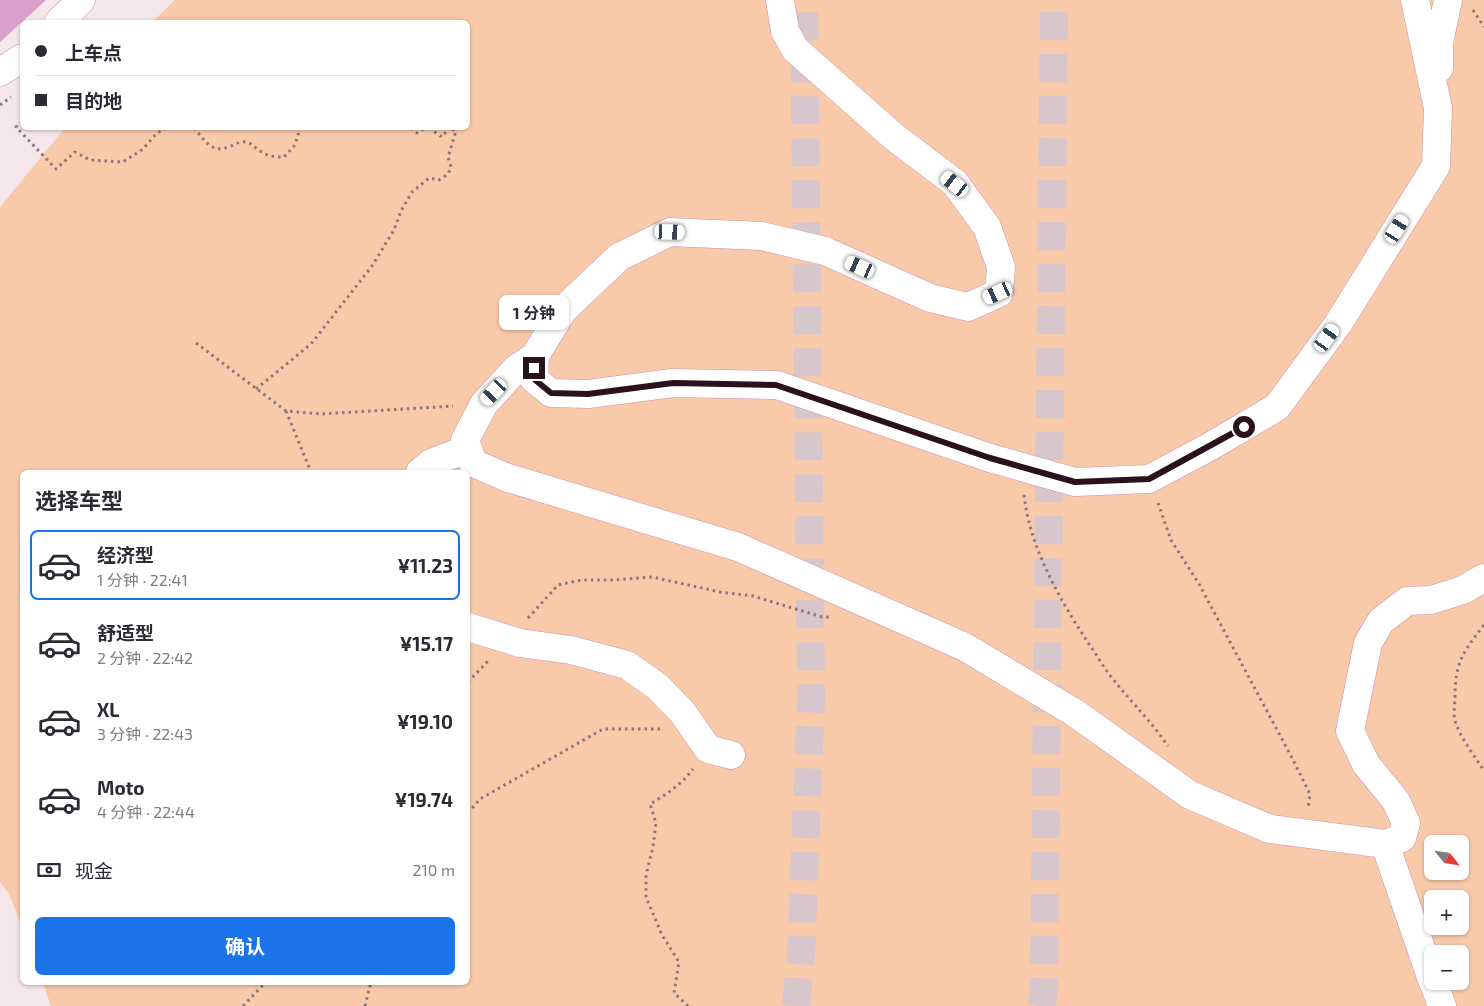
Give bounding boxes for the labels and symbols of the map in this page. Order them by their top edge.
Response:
car [938,169,971,199]
car [1382,212,1411,246]
car [654,224,685,240]
car [843,254,876,280]
car [981,280,1014,306]
callout: 1 分钟 [499,296,569,330]
car [1312,321,1341,355]
route end [523,357,545,379]
car [478,376,509,408]
route start [1233,416,1255,438]
north arrow [1424,835,1469,880]

